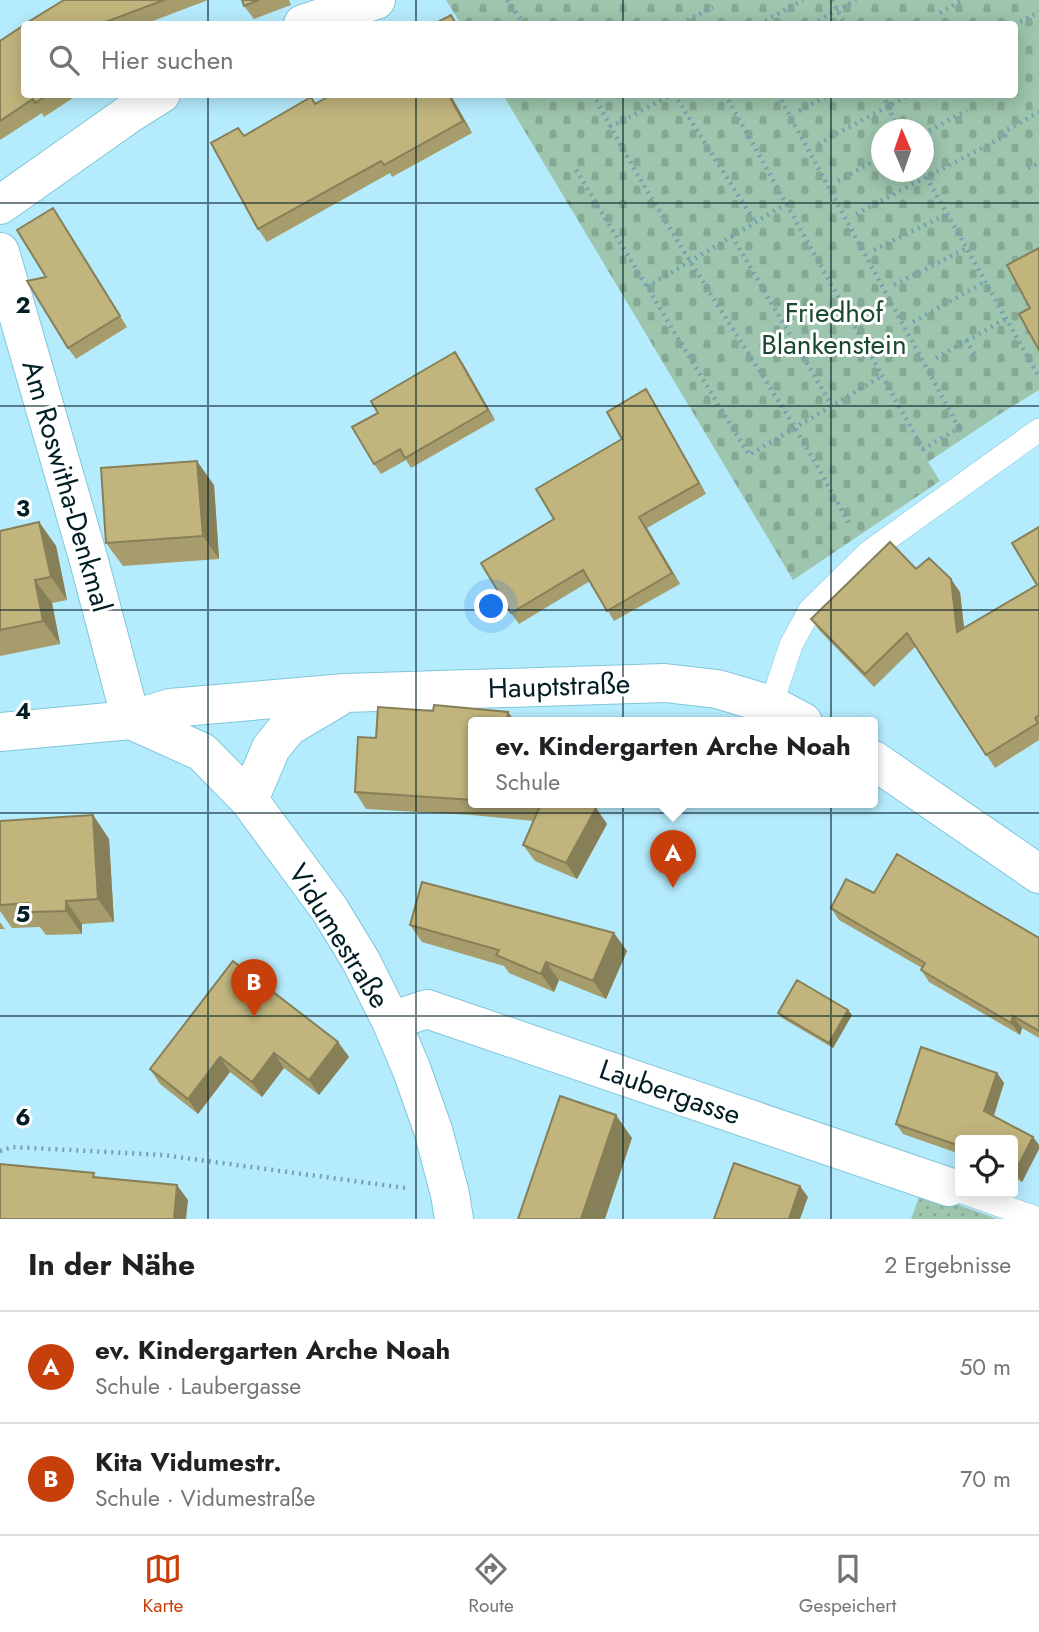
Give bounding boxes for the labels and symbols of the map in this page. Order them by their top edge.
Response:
north arrow [871,119,934,182]
text: 2 [15,288,31,322]
park label: Friedhof Blankenstein [761,292,907,365]
street label: Am Roswitha-Denkmal [11,355,123,617]
text: 3 [16,491,30,525]
your location [474,589,508,623]
street label: Hauptstraße [487,663,631,709]
text: 4 [15,694,31,728]
pin: A [650,830,696,888]
street label: Vidumestraße [278,856,400,1016]
text: 5 [16,897,30,931]
pin: B [231,959,277,1017]
street label: Laubergasse [594,1049,746,1135]
text: 6 [15,1100,31,1134]

